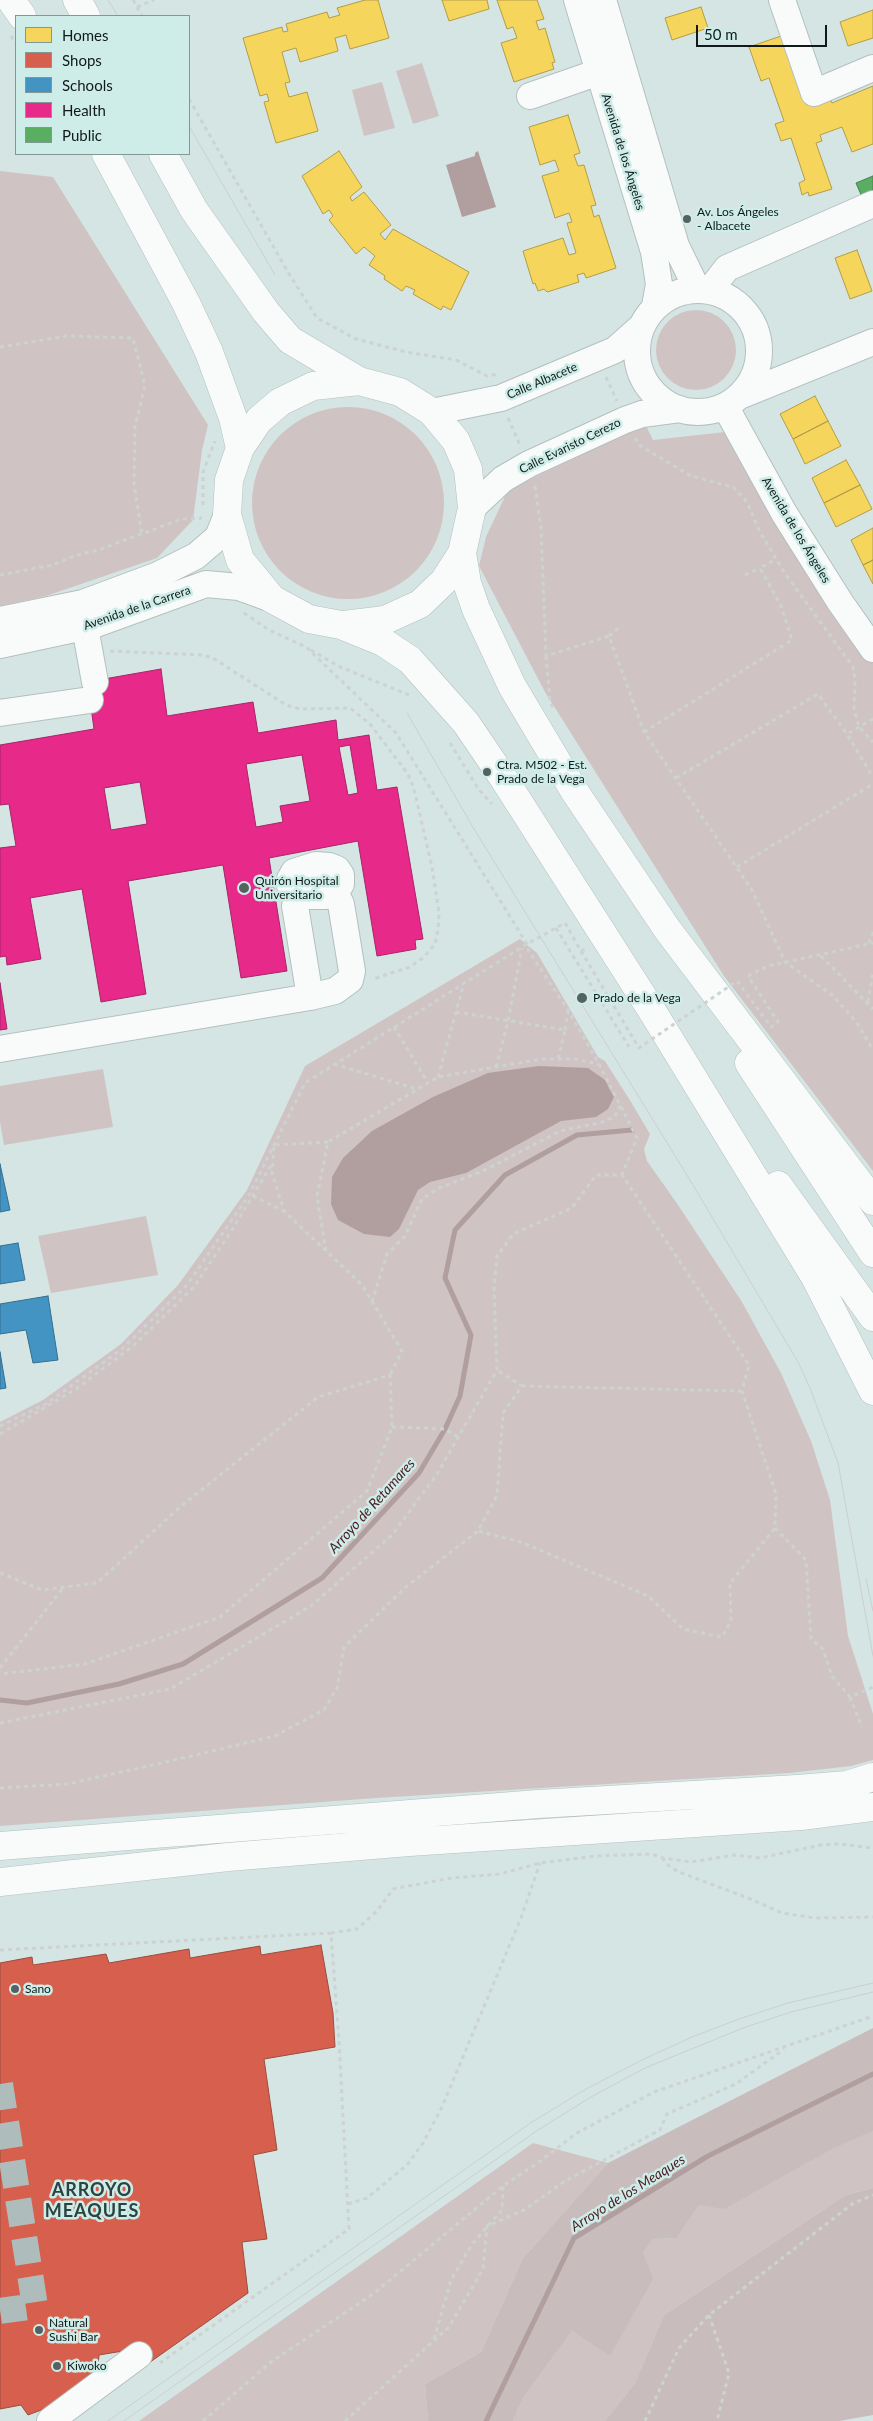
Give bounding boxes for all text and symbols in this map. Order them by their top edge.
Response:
legend [15,15,190,155]
scale bar [698,15,829,47]
text: 50 m [704,25,738,43]
text: Homes [62,26,108,44]
text: Shops [62,51,102,69]
text: Schools [62,76,113,94]
street label: Avenida de los Ángeles [598,92,648,212]
text: Health [62,101,106,119]
text: Public [62,126,102,144]
place label: Av. Los Ángeles - Albacete [697,205,779,233]
marker: Av. Los Ángeles - Albacete [681,213,693,225]
street label: Calle Albacete [505,360,579,402]
street label: Calle Evaristo Cerezo [517,415,623,477]
street label: Avenida de los Ángeles [759,474,833,586]
street label: Avenida de la Carrera [82,583,192,633]
place label: Ctra. M502 - Est. Prado de la Vega [497,758,587,786]
marker: Ctra. M502 - Est. Prado de la Vega [481,766,493,778]
place label: Quirón Hospital Universitario [255,874,338,902]
marker: Quirón Hospital Universitario [237,881,251,895]
marker: Prado de la Vega [575,991,589,1005]
place label: Prado de la Vega [593,991,681,1005]
water label: Arroyo de Retamares [325,1455,419,1557]
place label: Sano [25,1982,51,1996]
marker: Sano [9,1983,21,1995]
water label: Arroyo de los Meaques [568,2151,688,2235]
district label: ARROYO MEAQUES [44,2179,140,2222]
place label: Natural Sushi Bar [49,2316,98,2344]
marker: Natural Sushi Bar [33,2324,45,2336]
place label: Kiwoko [67,2359,107,2373]
marker: Kiwoko [51,2360,63,2372]

